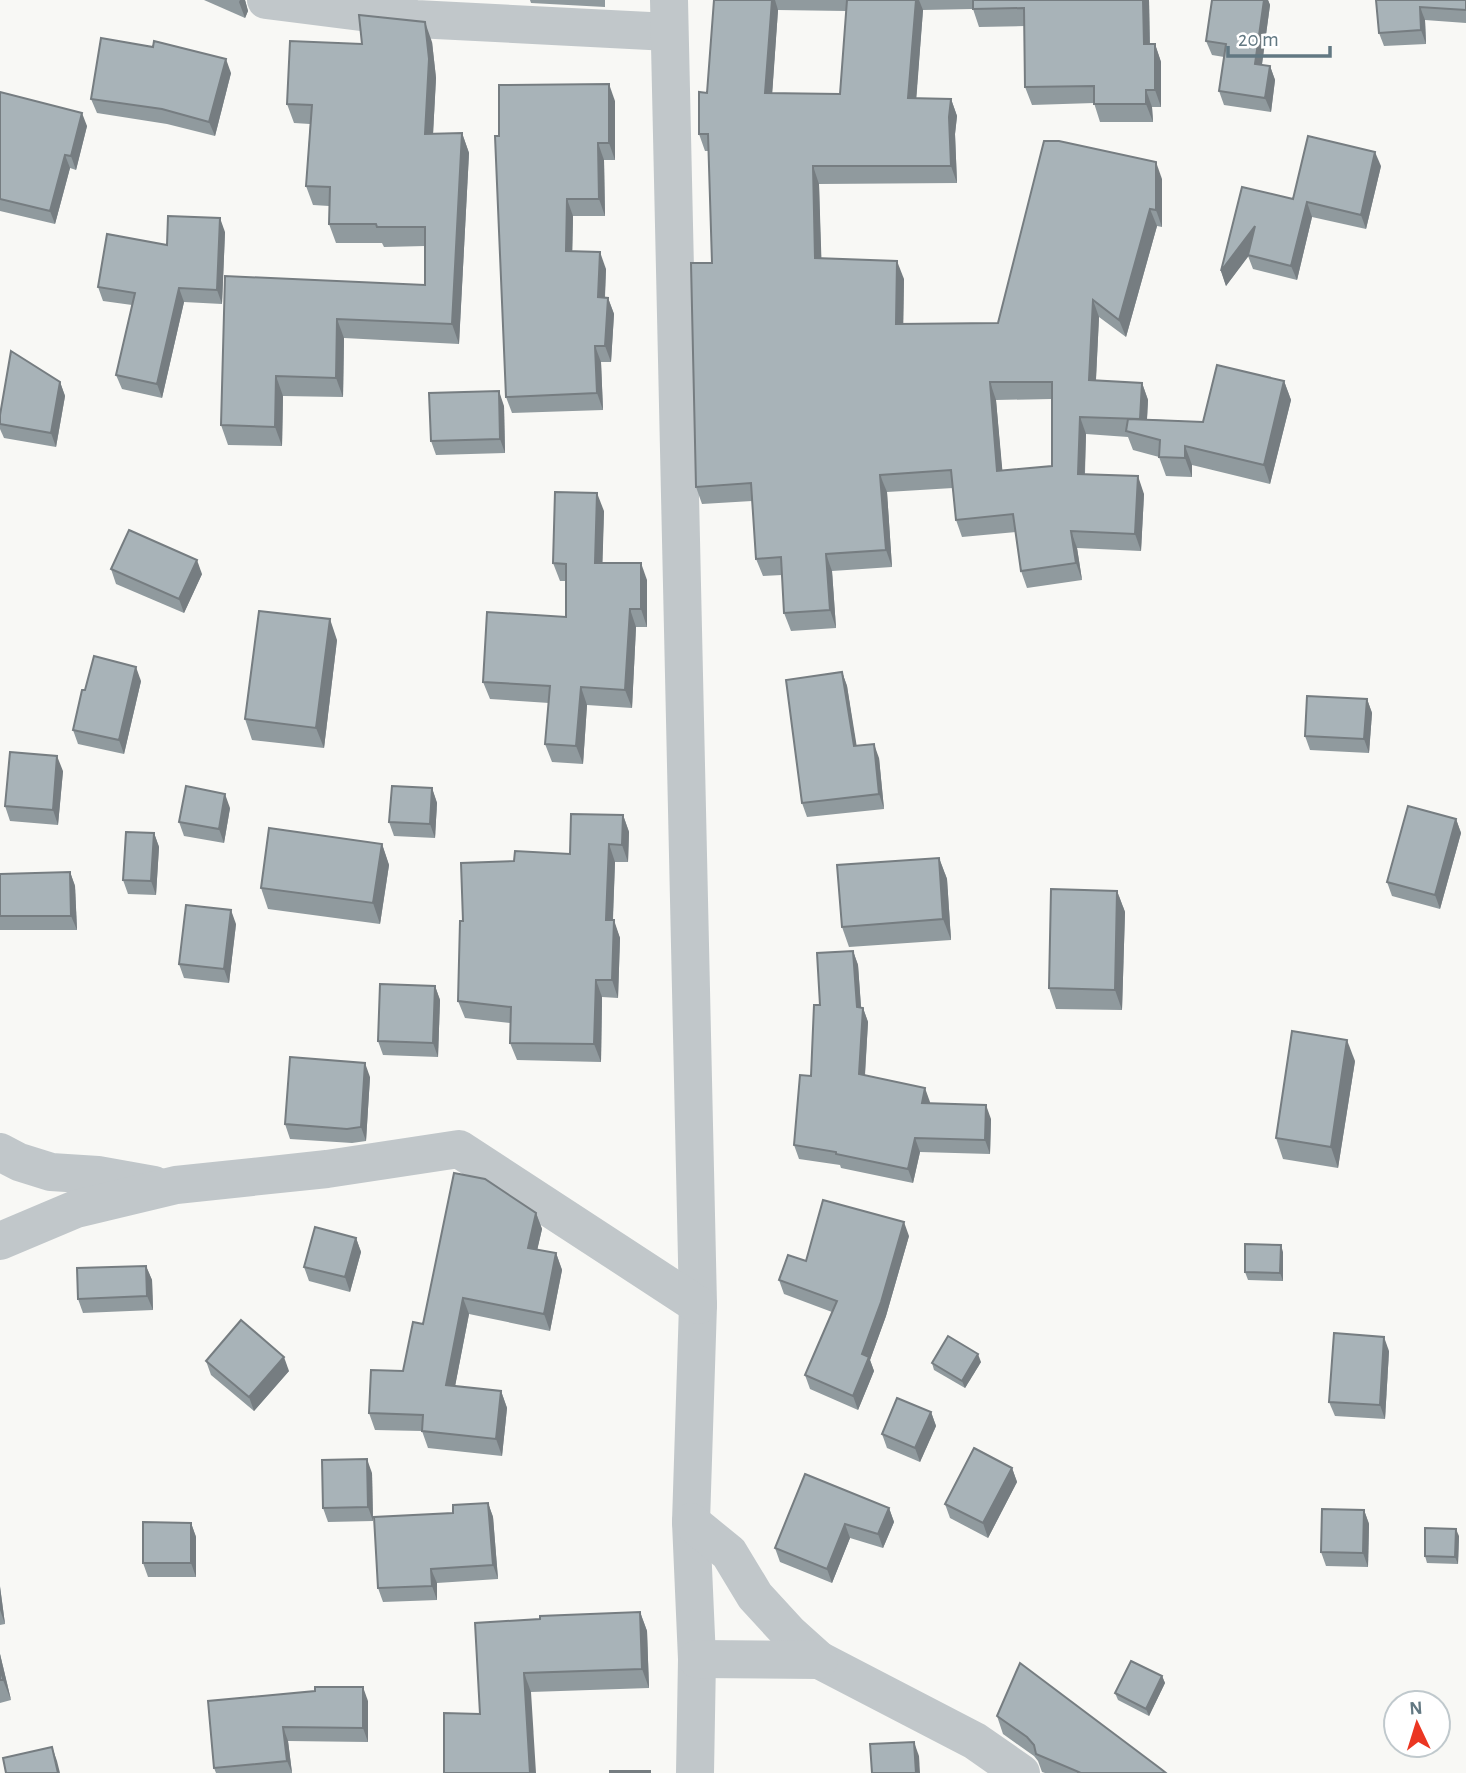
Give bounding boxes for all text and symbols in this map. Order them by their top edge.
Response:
scale bar [1228,14,1330,58]
text: 20 m [1238,29,1279,50]
north arrow [1382,1689,1452,1759]
text: N [1409,1699,1423,1718]

